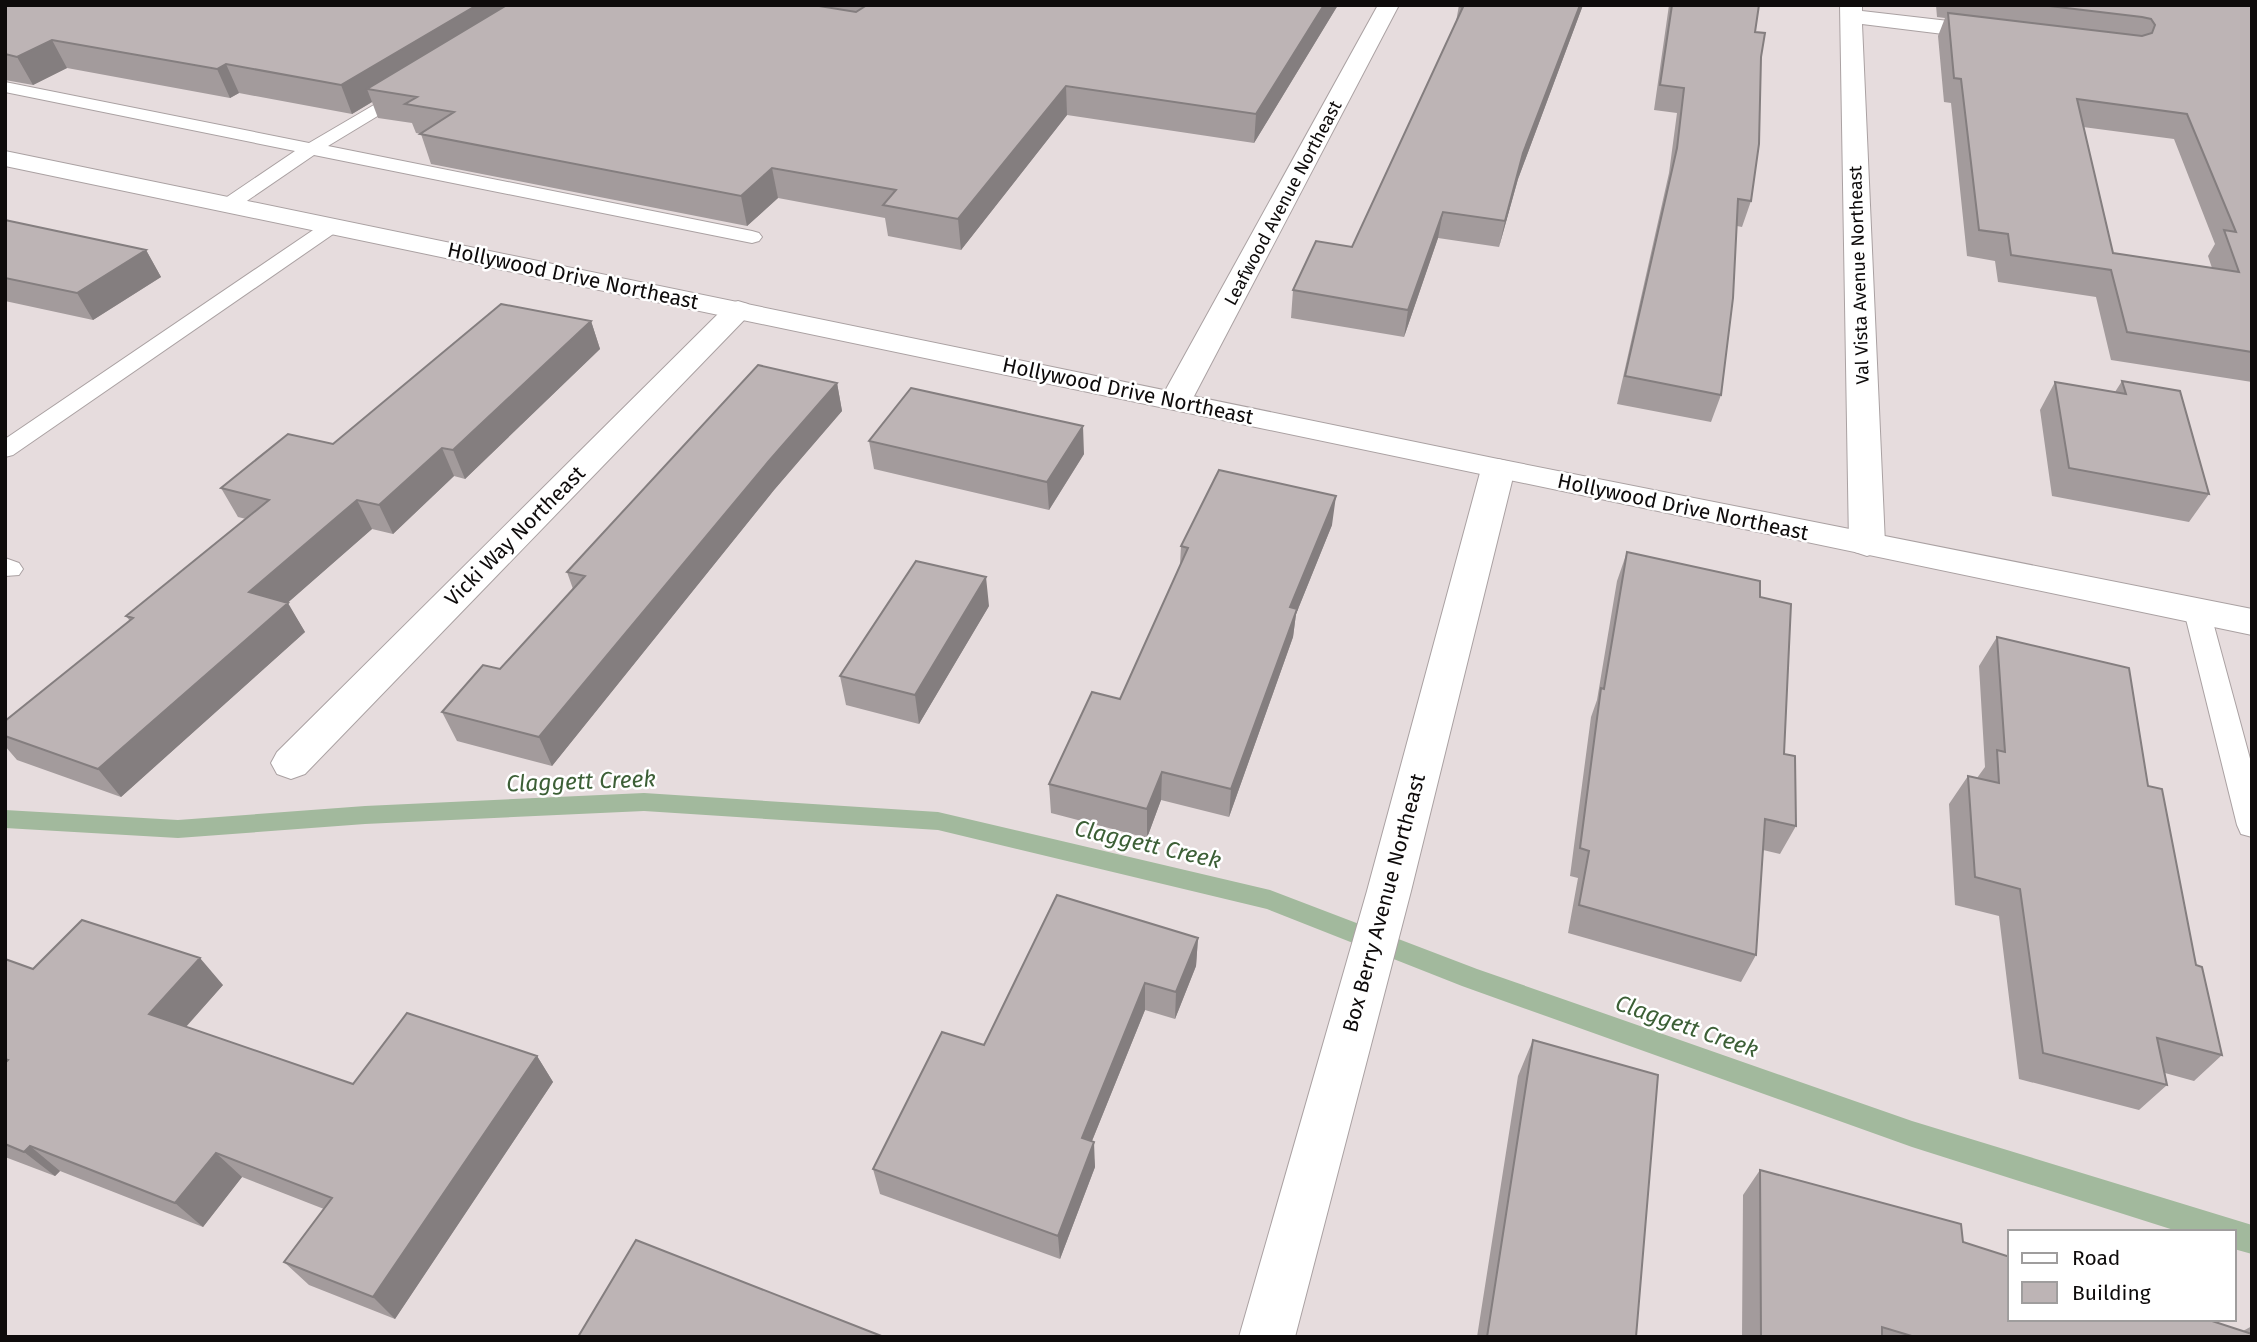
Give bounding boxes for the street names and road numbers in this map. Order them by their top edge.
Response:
street label: Leafwood Avenue Northeast [1220,96,1347,309]
street label: Val Vista Avenue Northeast [1844,165,1874,385]
street label: Hollywood Drive Northeast [445,237,701,315]
street label: Hollywood Drive Northeast [1000,352,1256,430]
street label: Vicki Way Northeast [439,460,591,612]
street label: Hollywood Drive Northeast [1555,468,1811,546]
street label: Box Berry Avenue Northeast [1337,770,1431,1035]

